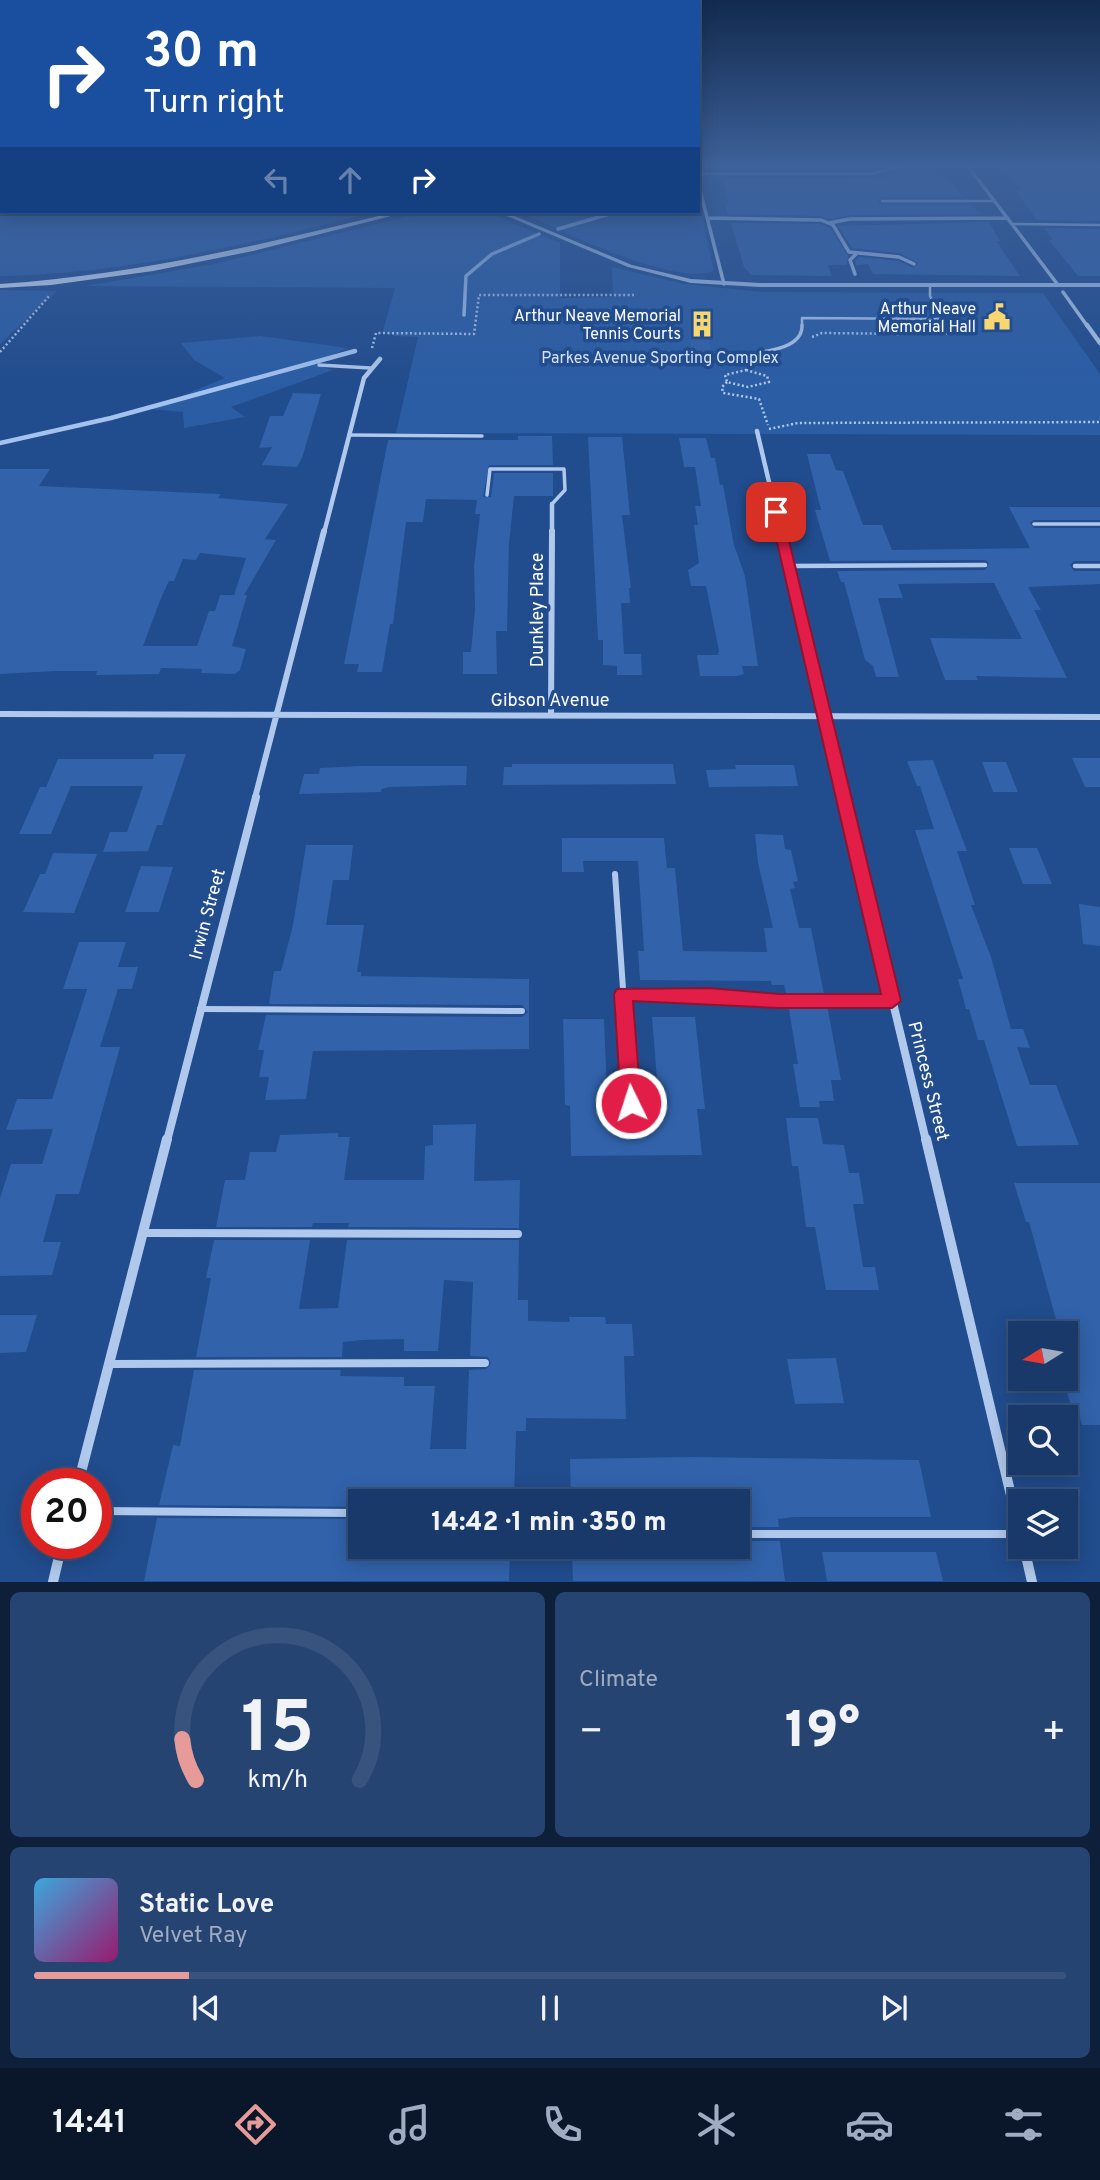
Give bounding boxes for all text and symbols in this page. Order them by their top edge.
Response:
text: 30 m [143,23,259,85]
icon: right [28,28,119,119]
text: Turn right [143,84,285,124]
icon: left [258,161,296,199]
icon: ahead [331,161,369,199]
icon: right [404,161,442,199]
place label: Arthur Neave Memorial Hall [878,300,976,338]
public building icon: Arthur Neave Memorial Hall [982,302,1012,332]
place label: Arthur Neave Memorial Tennis Courts [514,307,681,345]
building icon: Arthur Neave Memorial Tennis Courts [687,309,717,339]
park label: Parkes Avenue Sporting Complex [541,349,779,369]
pin [746,482,806,542]
icon: arrive [757,493,795,531]
street label: Dunkley Place [527,553,550,667]
street label: Gibson Avenue [491,690,609,713]
street label: Irwin Street [185,866,232,963]
street label: Princess Street [902,1019,954,1144]
position arrow [594,1066,668,1140]
north arrow [1008,1321,1078,1391]
map controls [1008,1321,1078,1559]
button: search [1008,1405,1078,1475]
speed limit sign: 20 [21,1468,112,1559]
button: layers [1008,1489,1078,1559]
text: 14:42 · 1 min · 350 m [431,1507,667,1540]
text: Climate [579,1666,658,1695]
text: 15 [241,1687,314,1779]
text: 19° [785,1700,860,1766]
text: − [579,1709,604,1758]
text: + [1041,1709,1066,1758]
text: km/h [247,1765,308,1797]
text: Static Love [139,1889,274,1922]
text: Velvet Ray [139,1922,247,1951]
icon: previous [187,1989,225,2027]
icon: pause [531,1989,569,2027]
icon: next [875,1989,913,2027]
icon: directions [231,2100,280,2149]
icon: music [385,2100,434,2149]
icon: phone [538,2100,587,2149]
icon: climate [692,2100,741,2149]
icon: car [845,2100,894,2149]
icon: filters [999,2100,1048,2149]
text: 14:41 [52,2104,127,2144]

